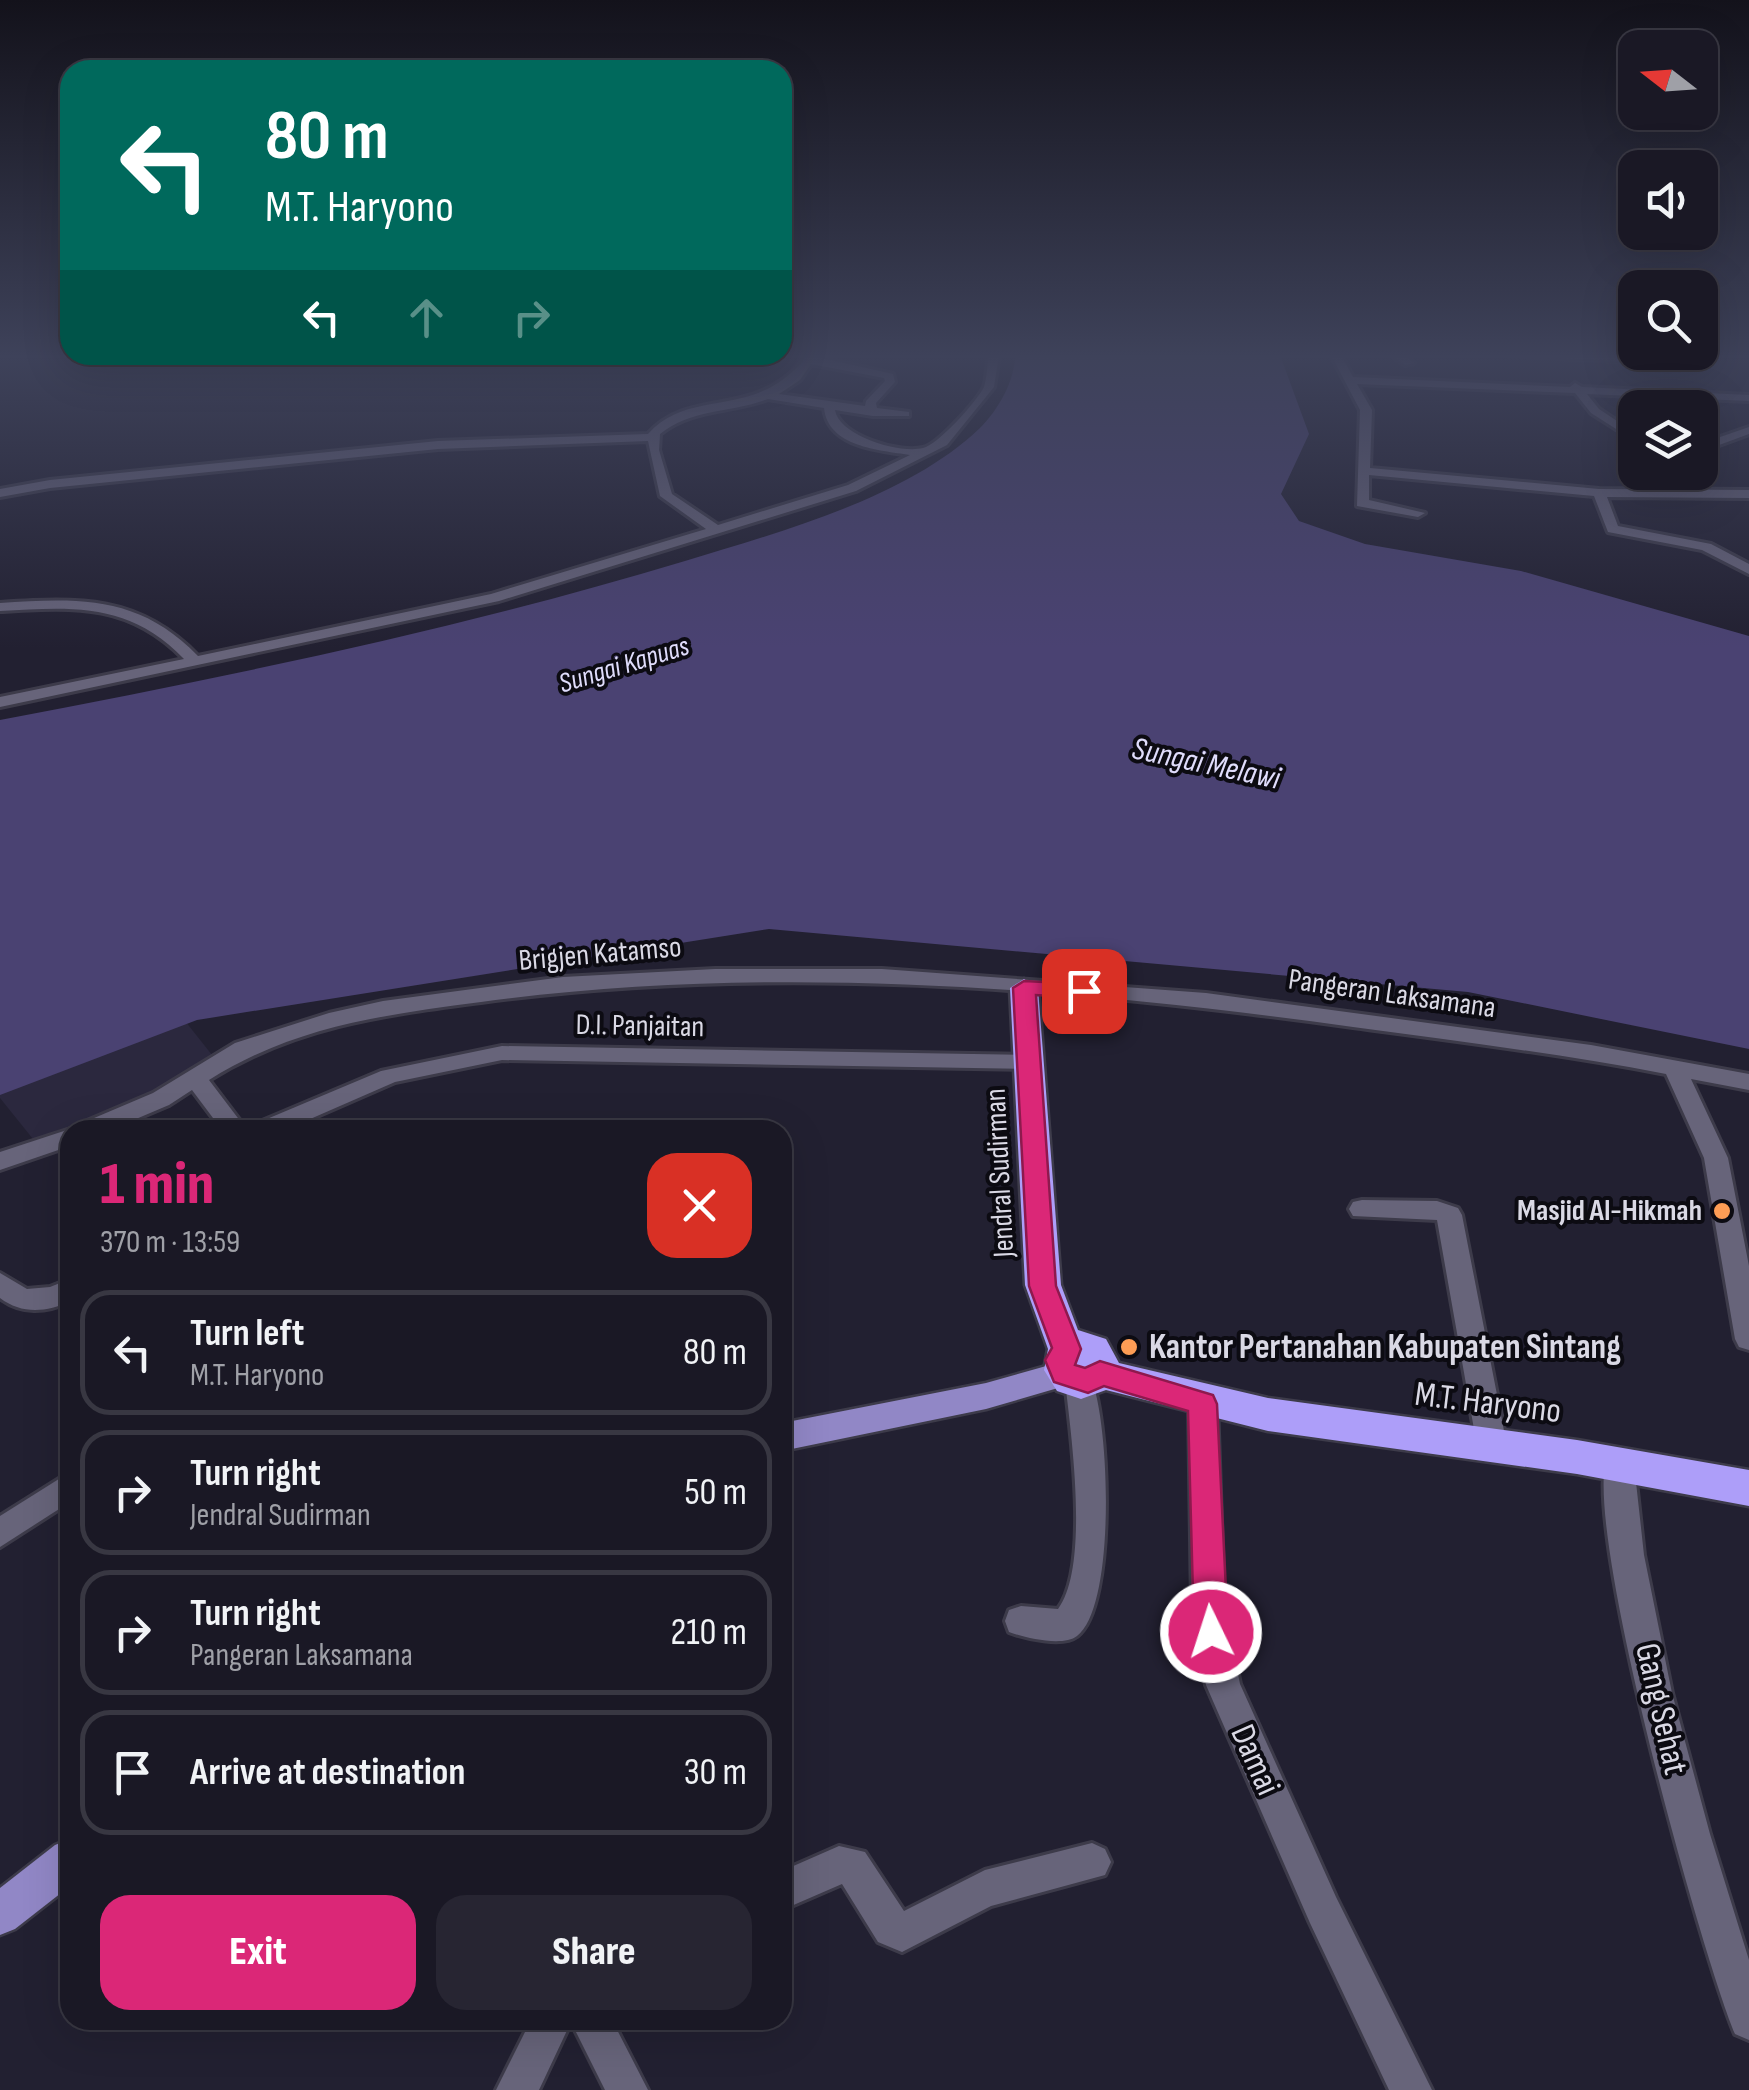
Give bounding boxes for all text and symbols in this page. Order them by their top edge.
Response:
north arrow [1618,30,1718,130]
map controls [1618,30,1718,490]
text: 80 m [265,95,389,179]
icon: left [100,100,230,230]
button: sound [1618,150,1718,250]
text: M.T. Haryono [265,180,454,235]
button: search [1618,270,1718,370]
icon: left [294,290,349,345]
icon: ahead [399,290,454,345]
icon: right [504,290,559,345]
button: layers [1618,390,1718,490]
water label: Sungai Kapuas [555,630,693,700]
water label: Sungai Melawi [1128,729,1285,799]
street label: Brigjen Katamso [517,929,683,979]
pin [1042,949,1127,1034]
street label: Pangeran Laksamana [1286,962,1498,1026]
icon: arrive [1057,964,1112,1019]
street label: D.I. Panjaitan [575,1007,705,1045]
street label: Jendral Sudirman [978,1088,1022,1259]
text: 1 min [100,1149,214,1221]
button: close [647,1153,752,1258]
place label: Masjid Al-Hikmah [1517,1193,1702,1229]
marker: Masjid Al-Hikmah [1711,1200,1733,1222]
text: 370 m · 13:59 [100,1223,240,1262]
text: Turn left [190,1311,304,1356]
icon: left [105,1325,160,1380]
place label: Kantor Pertanahan Kabupaten Sintang [1149,1326,1621,1369]
text: 80 m [683,1330,747,1375]
marker: Kantor Pertanahan Kabupaten Sintang [1118,1336,1140,1358]
text: M.T. Haryono [190,1356,324,1395]
street label: M.T. Haryono [1412,1373,1564,1433]
text: Turn right [190,1451,321,1496]
icon: right [105,1465,160,1520]
text: 50 m [684,1470,747,1515]
text: Jendral Sudirman [190,1496,371,1535]
position arrow [1159,1580,1263,1684]
text: Turn right [190,1591,321,1636]
icon: right [105,1605,160,1660]
text: 210 m [671,1610,747,1655]
text: Pangeran Laksamana [190,1636,413,1675]
street label: Gang Sehat [1625,1639,1697,1779]
street label: Damai [1221,1718,1289,1802]
icon: arrive [105,1745,160,1800]
text: Arrive at destination [190,1750,465,1795]
text: 30 m [684,1750,747,1795]
button: Exit [100,1895,416,2010]
button: Share [436,1895,752,2010]

